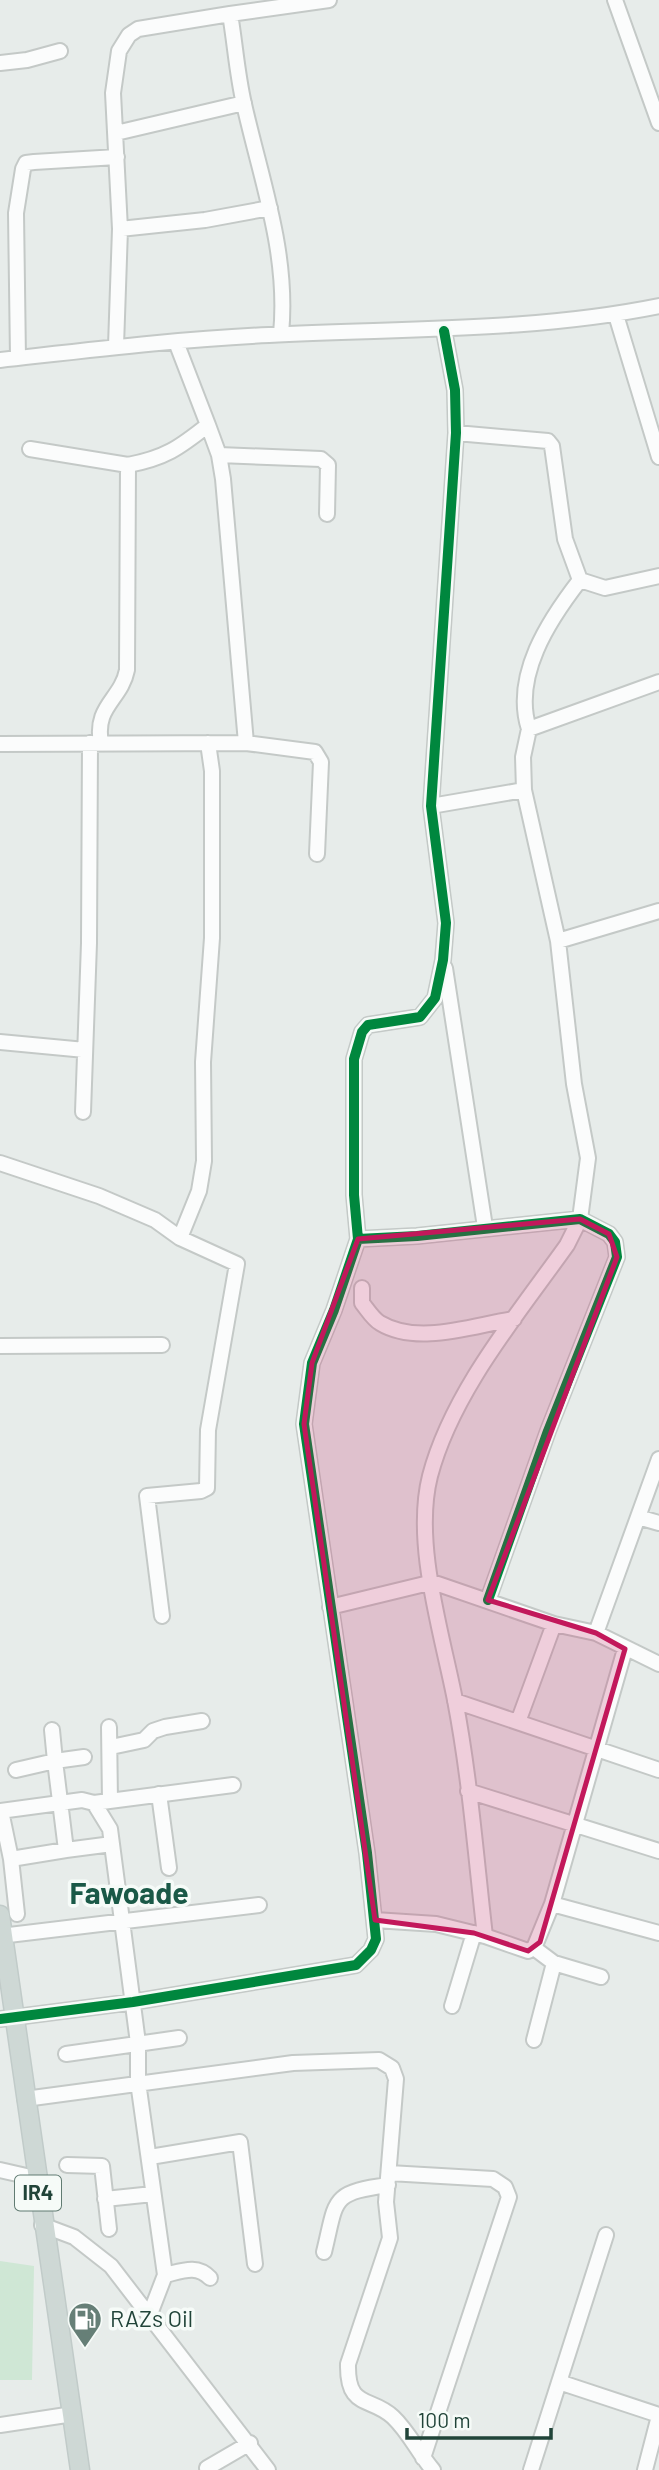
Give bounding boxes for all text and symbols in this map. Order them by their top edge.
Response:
district label: Fawoade [69,1874,189,1910]
road number: IR4 [15,2176,61,2210]
fuel station icon: RAZs Oil [66,2300,104,2349]
place label: RAZs Oil [110,2304,193,2332]
scale bar [407,2396,550,2440]
text: 100 m [418,2407,471,2432]

